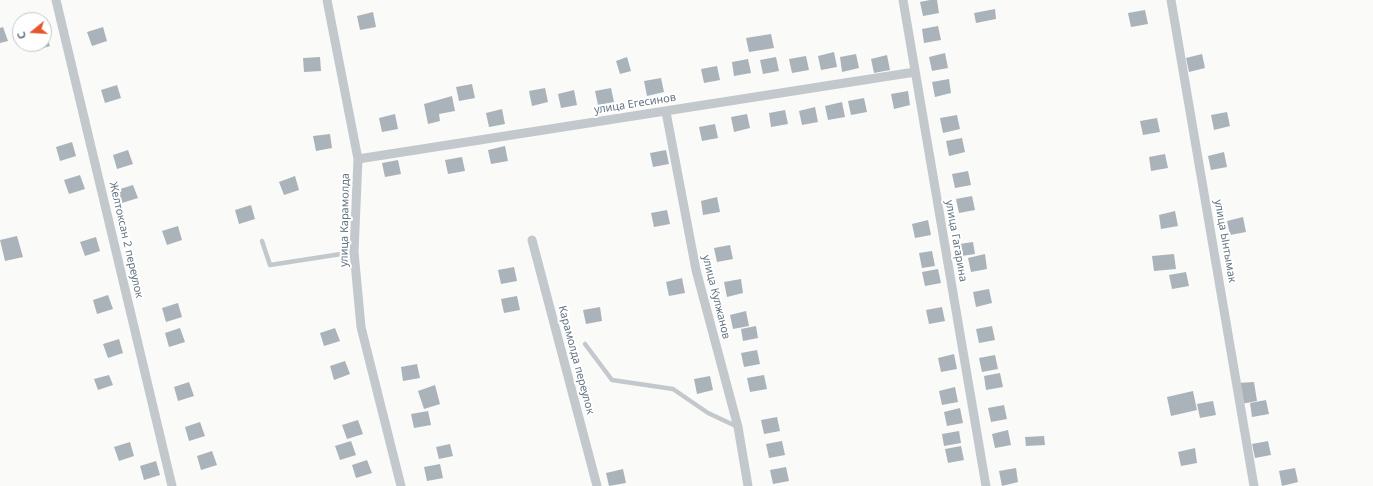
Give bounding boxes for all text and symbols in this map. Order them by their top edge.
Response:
north arrow [12,12,52,52]
text: С [13,30,29,41]
street label: улица Егесинов [593,91,677,117]
street label: улица Карамолда [338,173,352,267]
street label: Желтоксан 2 переулок [106,181,146,299]
street label: улица Ынтымак [1211,198,1239,284]
street label: улица Гагарина [942,199,970,283]
street label: улица Кулжанов [699,254,733,340]
street label: Карамолда переулок [555,304,597,416]

